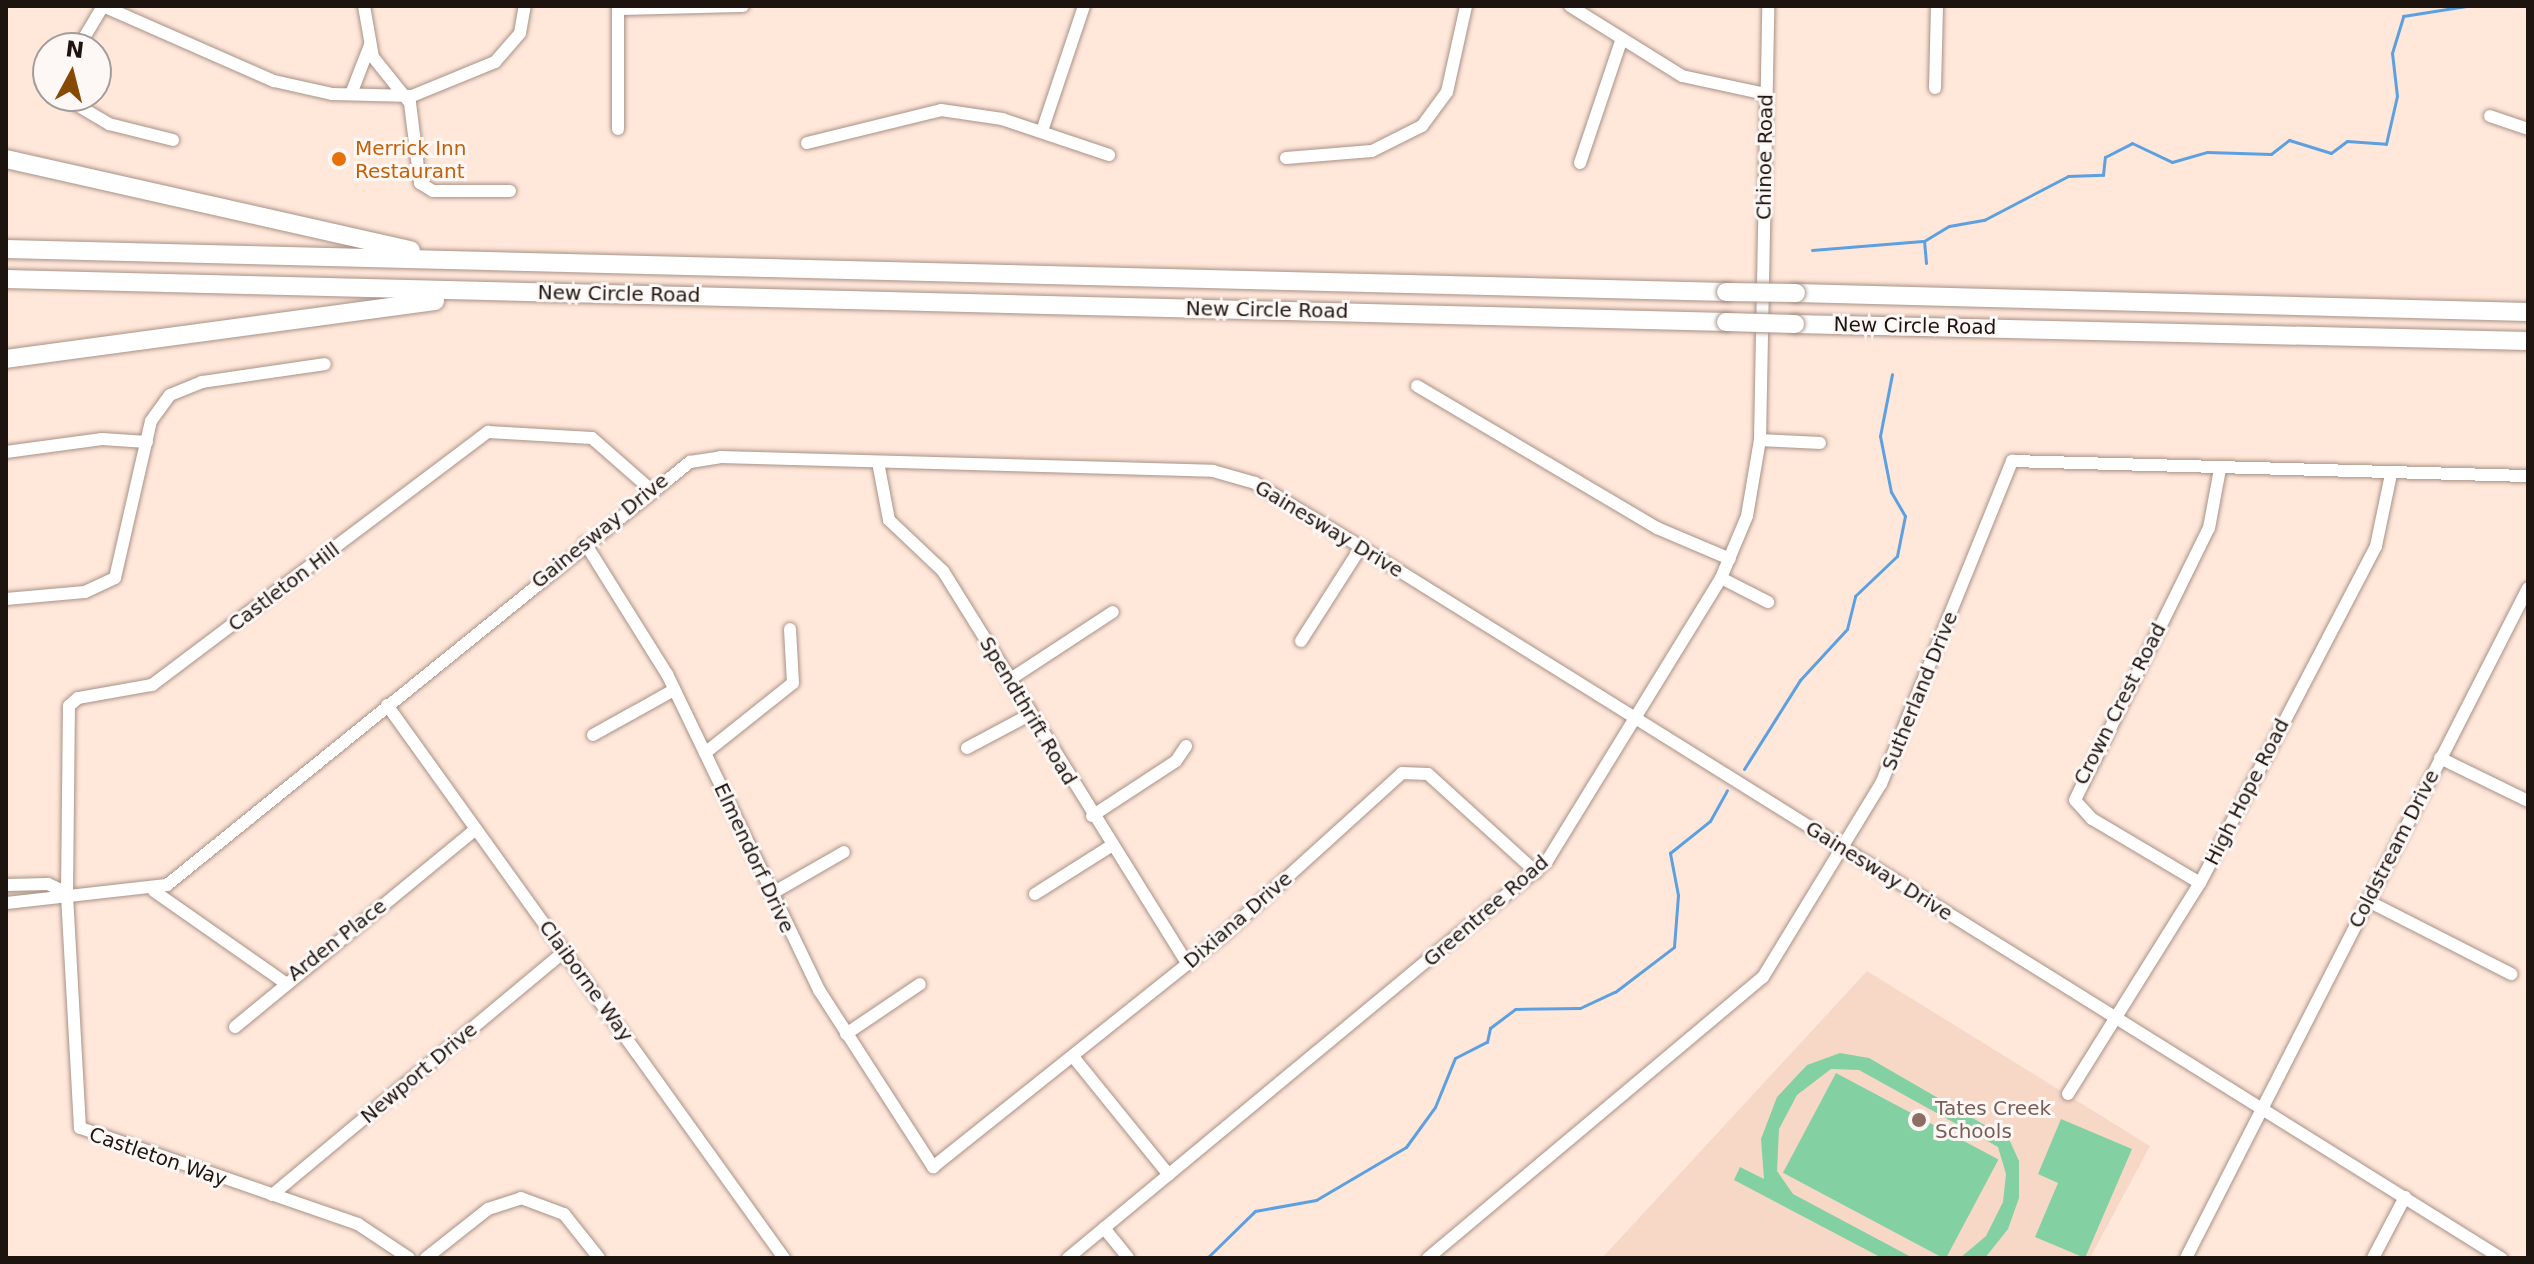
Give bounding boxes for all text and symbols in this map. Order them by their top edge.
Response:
north arrow [32,32,112,112]
text: N [64,36,85,63]
street label: Chinoe Road [1752,94,1778,220]
place label: Merrick Inn Restaurant [355,136,466,183]
marker: Merrick Inn Restaurant [330,150,348,168]
street label: New Circle Road [537,281,701,307]
street label: New Circle Road [1185,297,1349,323]
street label: New Circle Road [1833,313,1997,339]
street label: Gainesway Drive [527,469,673,593]
street label: Gainesway Drive [1250,475,1408,583]
street label: Castleton Hill [224,537,344,637]
street label: Sutherland Drive [1877,608,1963,774]
street label: Crown Crest Road [2069,619,2171,789]
street label: Spendthrift Road [974,633,1082,789]
street label: High Hope Road [2200,715,2294,869]
street label: Coldstream Drive [2344,766,2444,932]
street label: Elmendorf Drive [709,779,799,937]
street label: Gainesway Drive [1801,816,1957,926]
street label: Greentree Road [1419,850,1553,972]
street label: Dixiana Drive [1179,867,1297,973]
street label: Arden Place [283,894,391,986]
street label: Claiborne Way [534,916,638,1046]
street label: Newport Drive [356,1017,482,1129]
place label: Tates Creek Schools [1935,1096,2051,1143]
marker: Tates Creek Schools [1910,1111,1928,1129]
street label: Castleton Way [86,1122,230,1192]

